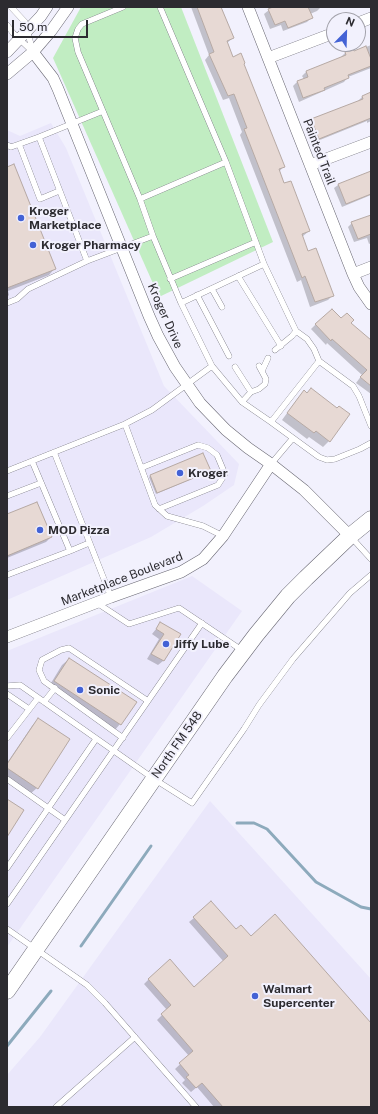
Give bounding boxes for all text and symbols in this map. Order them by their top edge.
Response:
scale bar [14,12,90,38]
north arrow [326,12,366,52]
text: N [344,15,357,29]
text: 50 m [19,20,47,34]
street label: Painted Trail [300,117,338,187]
place label: Kroger Marketplace [29,204,102,232]
marker: Kroger Marketplace [16,213,26,223]
place label: Kroger Pharmacy [41,238,141,252]
marker: Kroger Pharmacy [28,240,38,250]
street label: Kroger Drive [144,281,186,351]
place label: Kroger [188,466,228,480]
marker: Kroger [175,468,185,478]
place label: MOD Pizza [48,523,110,537]
marker: MOD Pizza [35,525,45,535]
street label: Marketplace Boulevard [59,549,185,609]
place label: Jiffy Lube [174,637,229,651]
marker: Jiffy Lube [161,639,171,649]
place label: Sonic [88,683,120,697]
marker: Sonic [75,685,85,695]
street label: North FM 548 [149,709,205,781]
place label: Walmart Supercenter [263,982,335,1010]
marker: Walmart Supercenter [250,991,260,1001]

